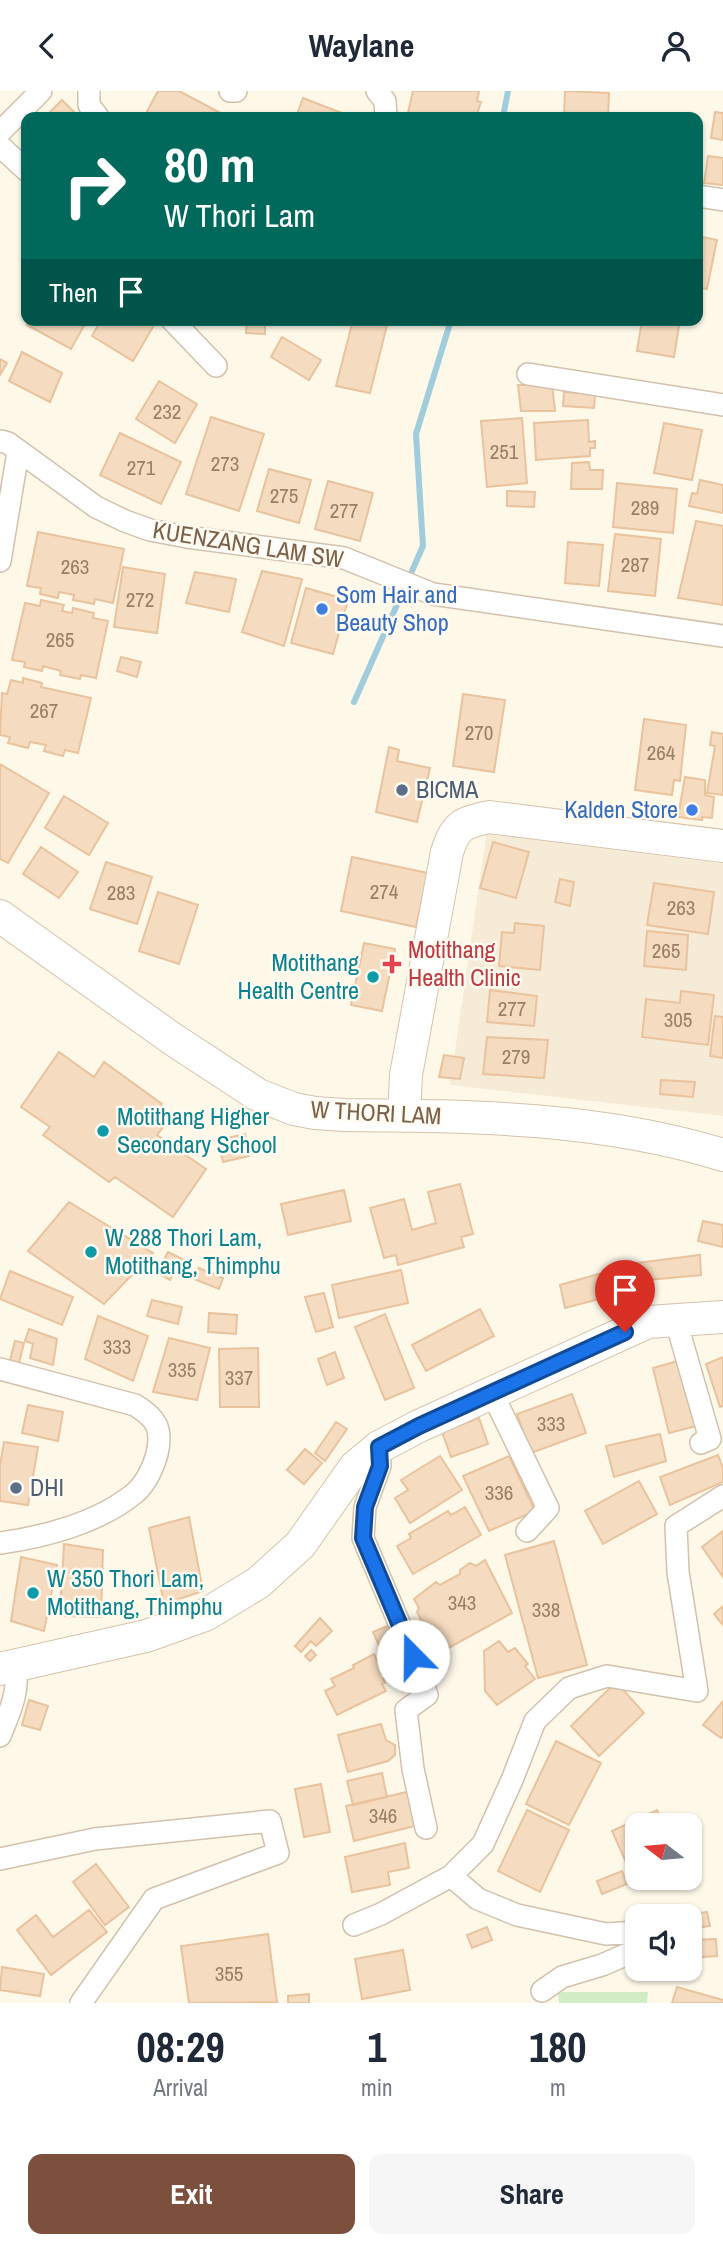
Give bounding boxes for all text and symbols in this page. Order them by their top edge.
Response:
text: Waylane [309,24,414,67]
icon: back [28,27,66,65]
icon: person [657,27,695,65]
text: 80 m [164,131,256,197]
icon: right [49,140,140,231]
text: W Thori Lam [164,194,315,237]
icon: arrive [112,273,150,311]
text: Then [49,275,98,310]
house number: 232 [153,397,181,426]
house number: 251 [490,437,519,466]
house number: 273 [211,449,239,478]
house number: 271 [127,453,156,482]
house number: 275 [270,481,298,510]
house number: 289 [631,493,659,522]
house number: 277 [330,496,358,525]
street label: KUENZANG LAM SW [151,513,346,575]
house number: 287 [621,550,649,579]
house number: 263 [61,552,89,581]
place label: Som Hair and Beauty Shop [336,578,457,638]
house number: 272 [126,585,154,614]
marker: Som Hair and Beauty Shop [314,601,330,617]
house number: 265 [46,625,74,654]
house number: 267 [30,696,58,725]
house number: 270 [465,718,493,747]
house number: 264 [647,738,676,767]
place label: BICMA [416,773,479,805]
marker: BICMA [394,782,410,798]
place label: Kalden Store [564,793,678,825]
marker: Kalden Store [684,802,700,818]
house number: 274 [370,877,399,906]
house number: 283 [107,878,135,907]
house number: 263 [667,893,695,922]
place label: Motithang Health Clinic [408,933,521,993]
house number: 265 [652,936,680,965]
place label: Motithang Health Centre [238,946,359,1006]
marker: Motithang Health Clinic [382,954,402,974]
marker: Motithang Health Centre [365,969,381,985]
house number: 277 [498,994,526,1023]
house number: 305 [664,1005,692,1034]
house number: 279 [502,1042,530,1071]
street label: W THORI LAM [310,1093,442,1131]
place label: Motithang Higher Secondary School [117,1100,277,1160]
marker: Motithang Higher Secondary School [95,1123,111,1139]
place label: W 288 Thori Lam, Motithang, Thimphu [105,1221,281,1281]
marker: W 288 Thori Lam, Motithang, Thimphu [83,1244,99,1260]
pin [595,1260,655,1332]
icon: arrive [606,1271,644,1309]
house number: 333 [103,1332,131,1361]
house number: 335 [168,1355,196,1384]
house number: 337 [225,1363,253,1392]
house number: 333 [537,1409,565,1438]
place label: DHI [30,1471,64,1503]
house number: 336 [485,1478,513,1507]
marker: DHI [8,1480,24,1496]
place label: W 350 Thori Lam, Motithang, Thimphu [47,1562,223,1622]
marker: W 350 Thori Lam, Motithang, Thimphu [25,1585,41,1601]
house number: 343 [448,1588,476,1617]
house number: 338 [532,1595,560,1624]
position arrow [376,1619,450,1693]
house number: 346 [369,1801,397,1830]
north arrow [625,1813,702,1890]
map controls [625,1813,702,1981]
button: sound [625,1904,702,1981]
house number: 355 [215,1959,243,1988]
text: 08:29 [137,2019,225,2075]
text: 1 [367,2019,386,2075]
text: 180 [529,2019,587,2075]
text: Arrival [153,2072,208,2103]
text: min [361,2072,393,2103]
text: m [550,2072,566,2103]
button: Exit [28,2154,355,2234]
button: Share [369,2154,695,2234]

